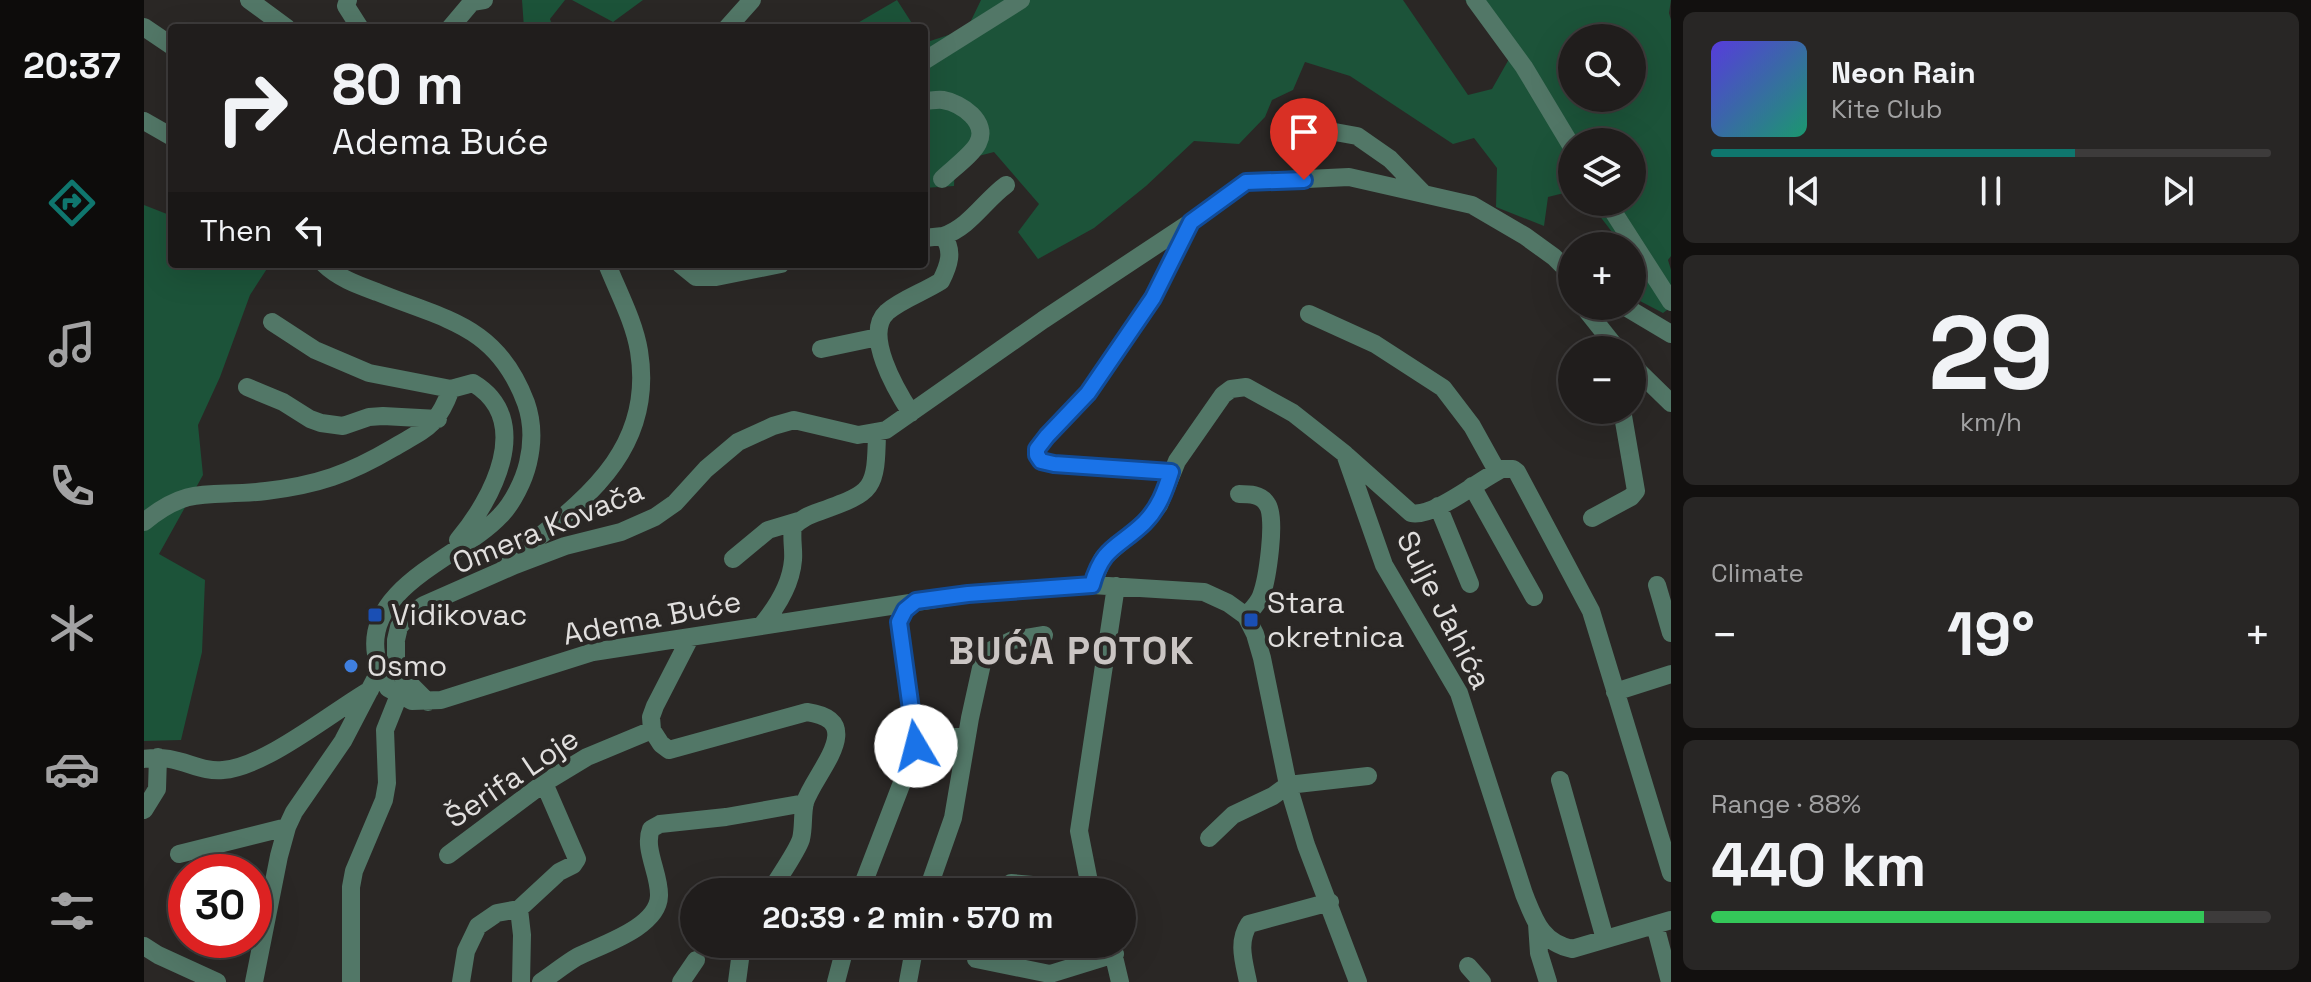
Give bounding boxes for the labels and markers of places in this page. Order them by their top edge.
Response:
pin [1270,98,1338,180]
place label: Stara okretnica [1267,583,1404,656]
place label: Vidikovac [391,595,527,634]
marker: Vidikovac [366,606,384,624]
marker: Stara okretnica [1242,611,1260,629]
place label: Osmo [367,646,447,685]
marker: Osmo [342,657,360,675]

